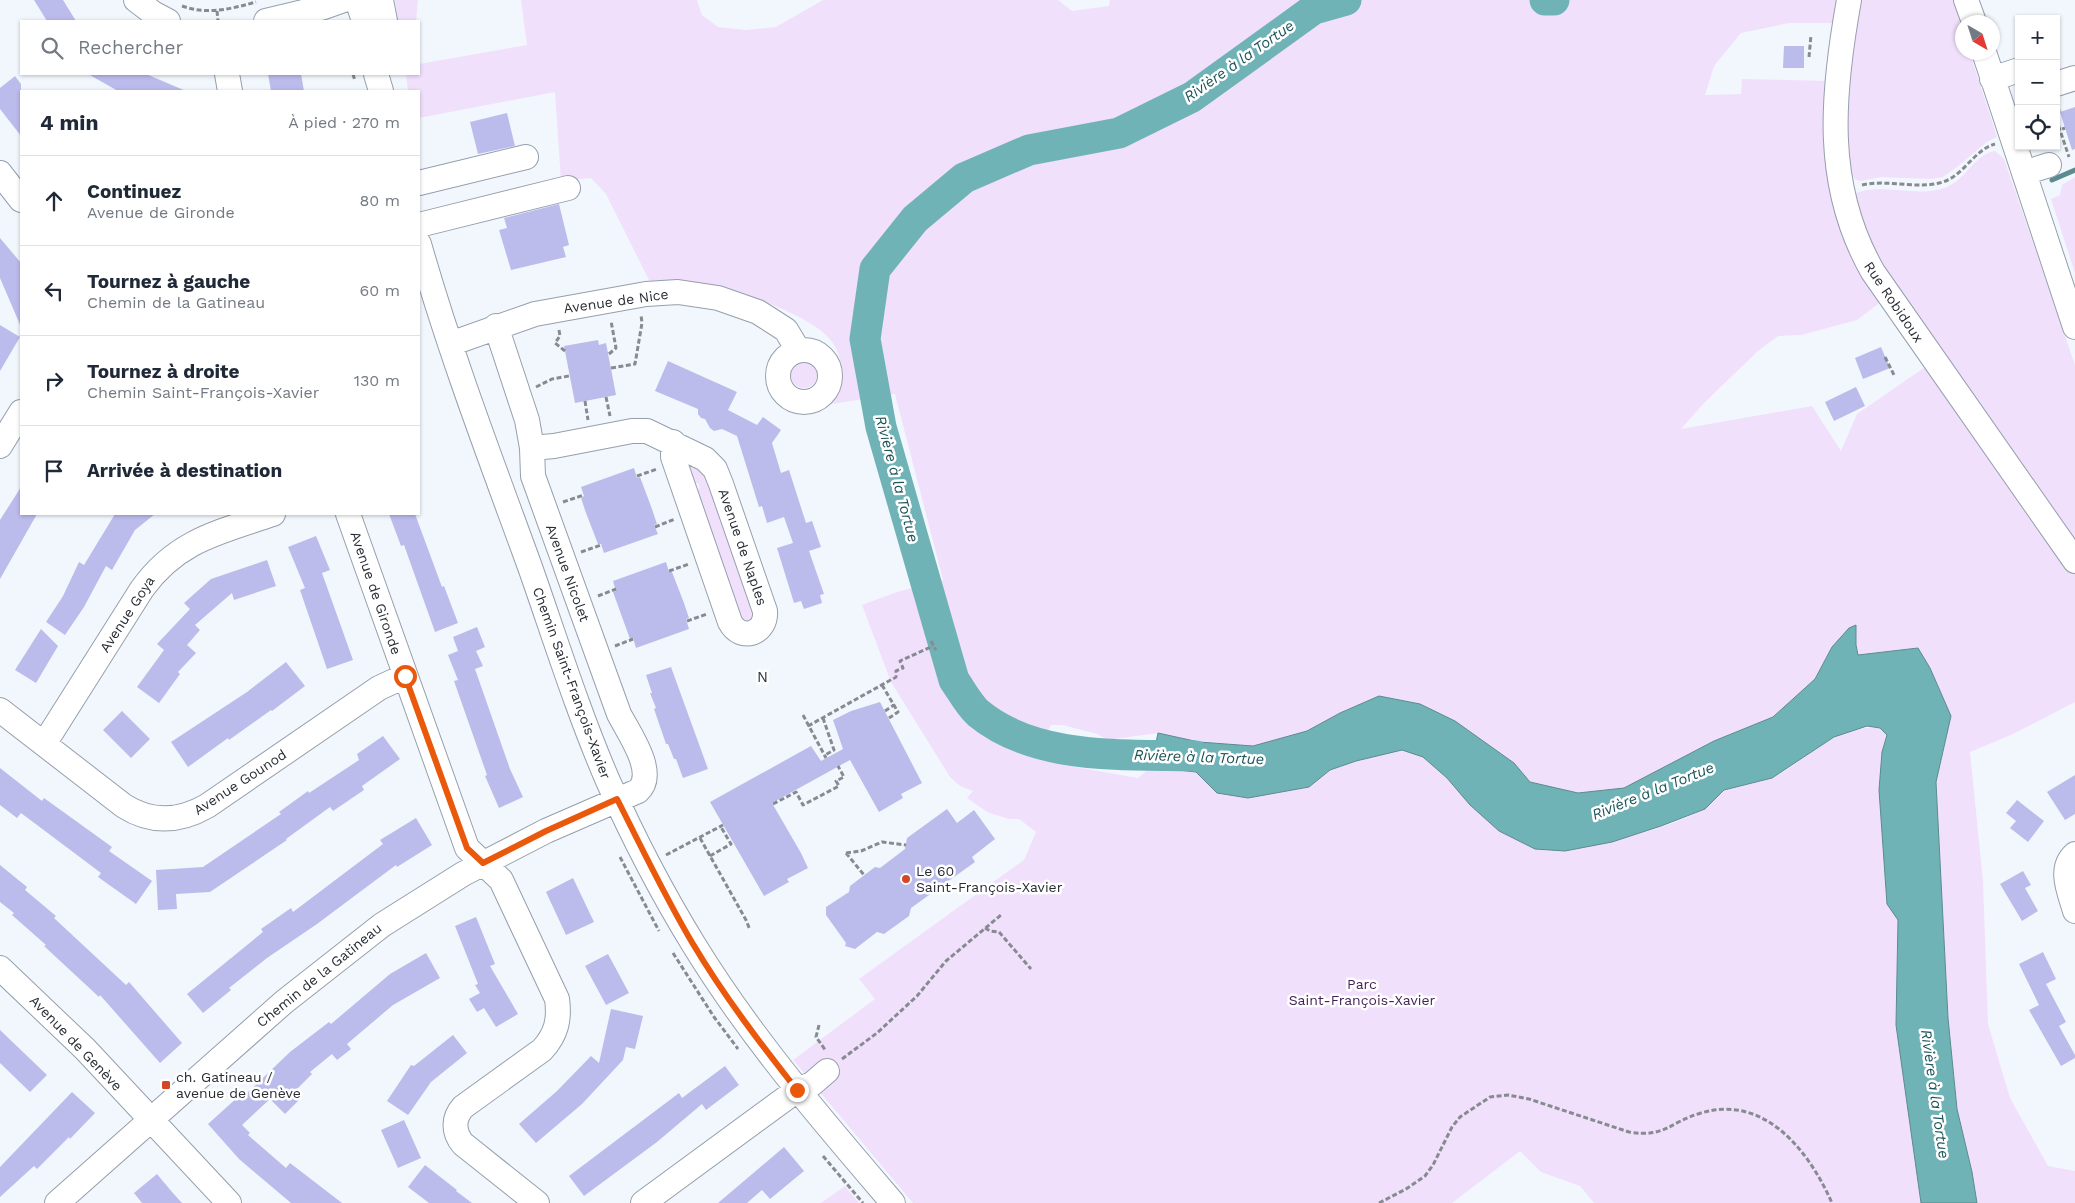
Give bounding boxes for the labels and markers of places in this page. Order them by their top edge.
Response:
place label: Le 60 Saint-François-Xavier [916,863,1063,895]
marker: Le 60 Saint-François-Xavier [900,873,912,885]
place label: ch. Gatineau / avenue de Genève [176,1069,301,1101]
marker: ch. Gatineau / avenue de Genève [160,1079,172,1091]

